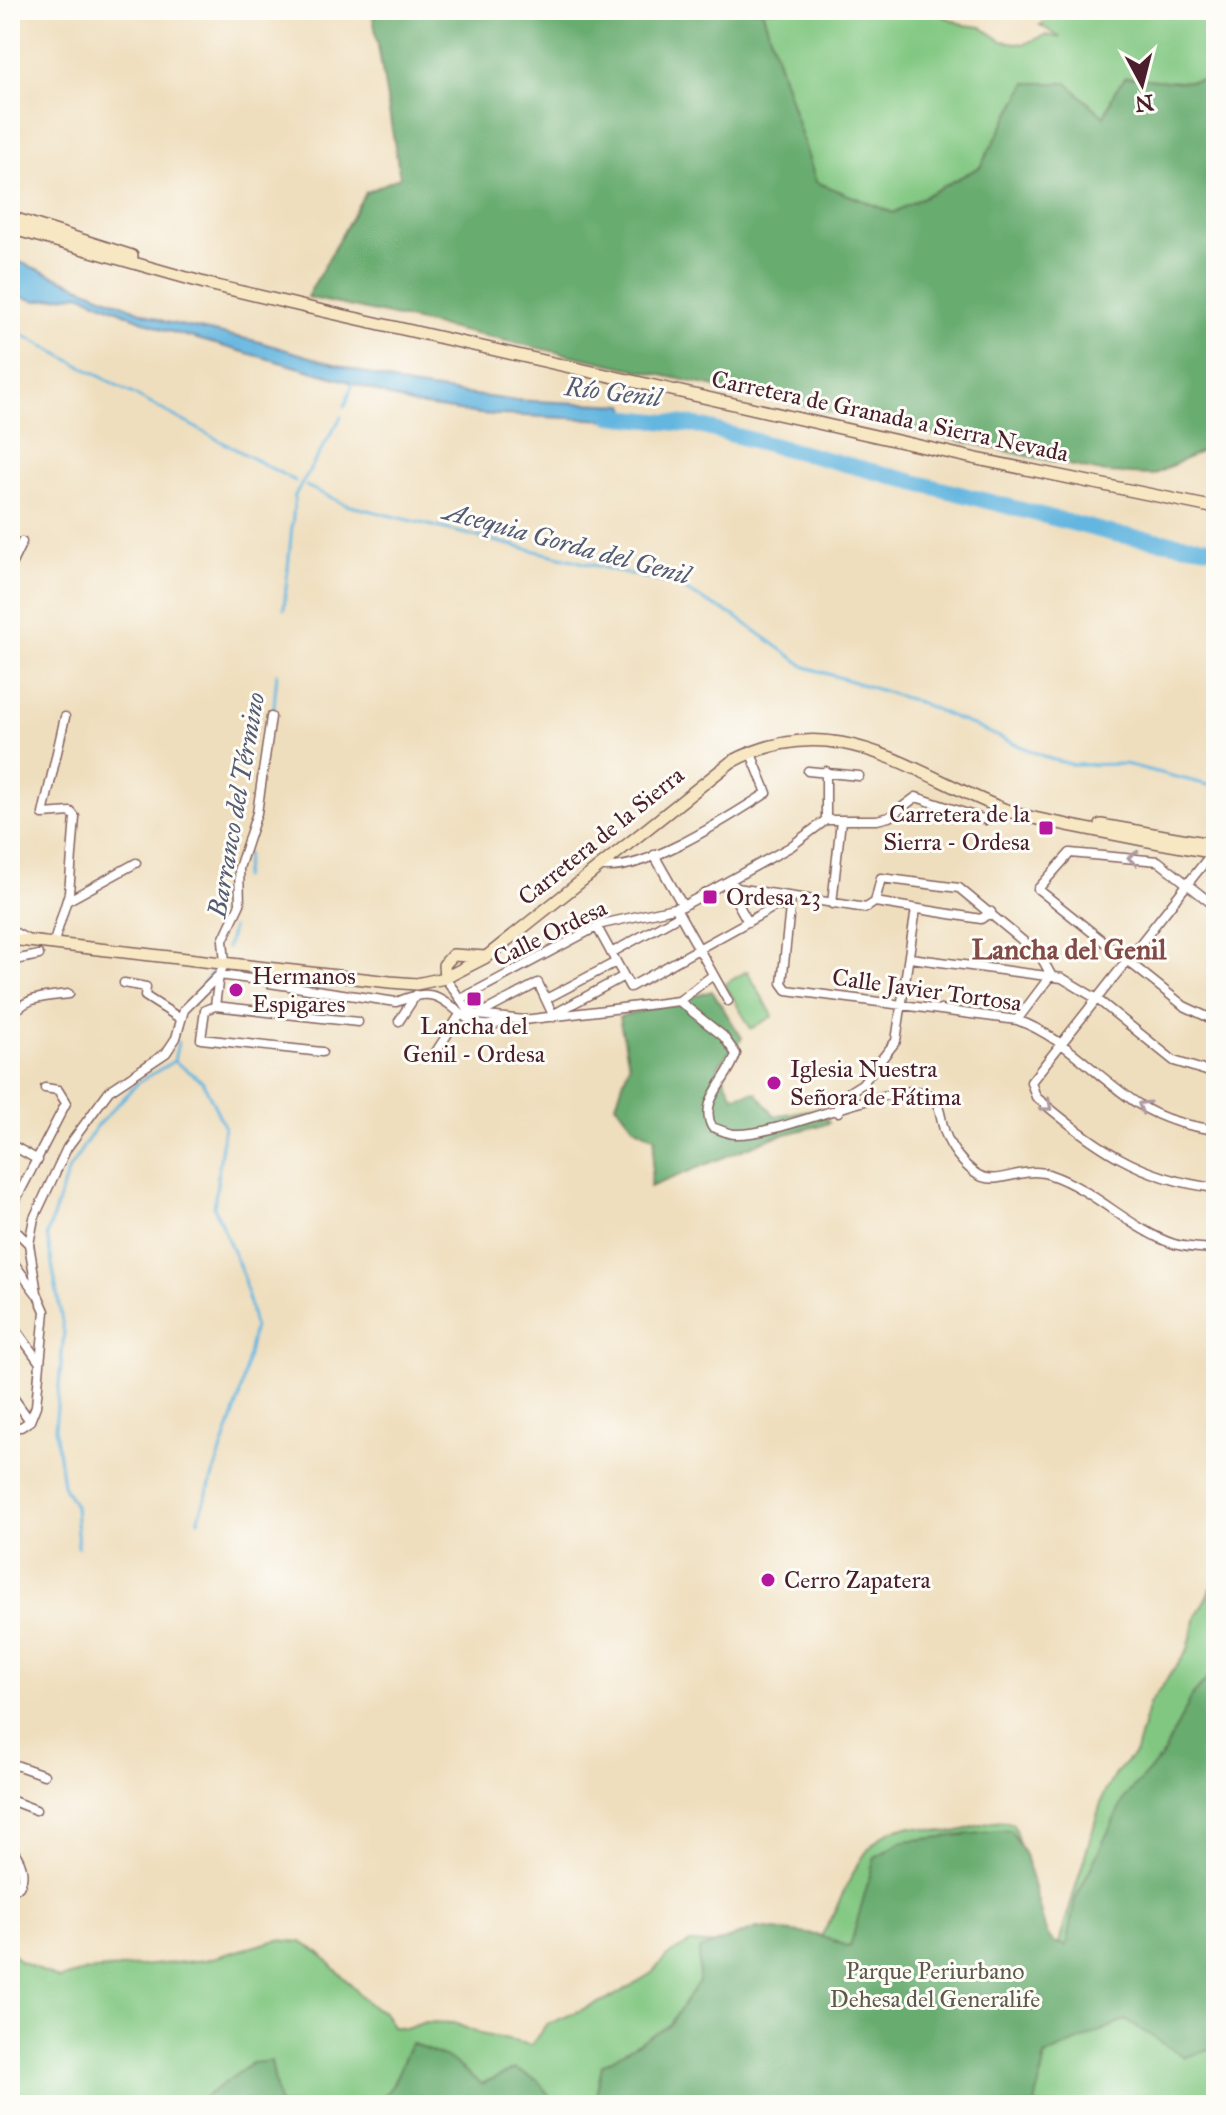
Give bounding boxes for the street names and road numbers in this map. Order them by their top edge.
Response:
street label: Carretera de Granada a Sierra Nevada [709,363,1072,469]
street label: Carretera de la Sierra [512,759,691,912]
street label: Calle Ordesa [488,892,612,973]
street label: Calle Javier Tortosa [830,962,1025,1018]

